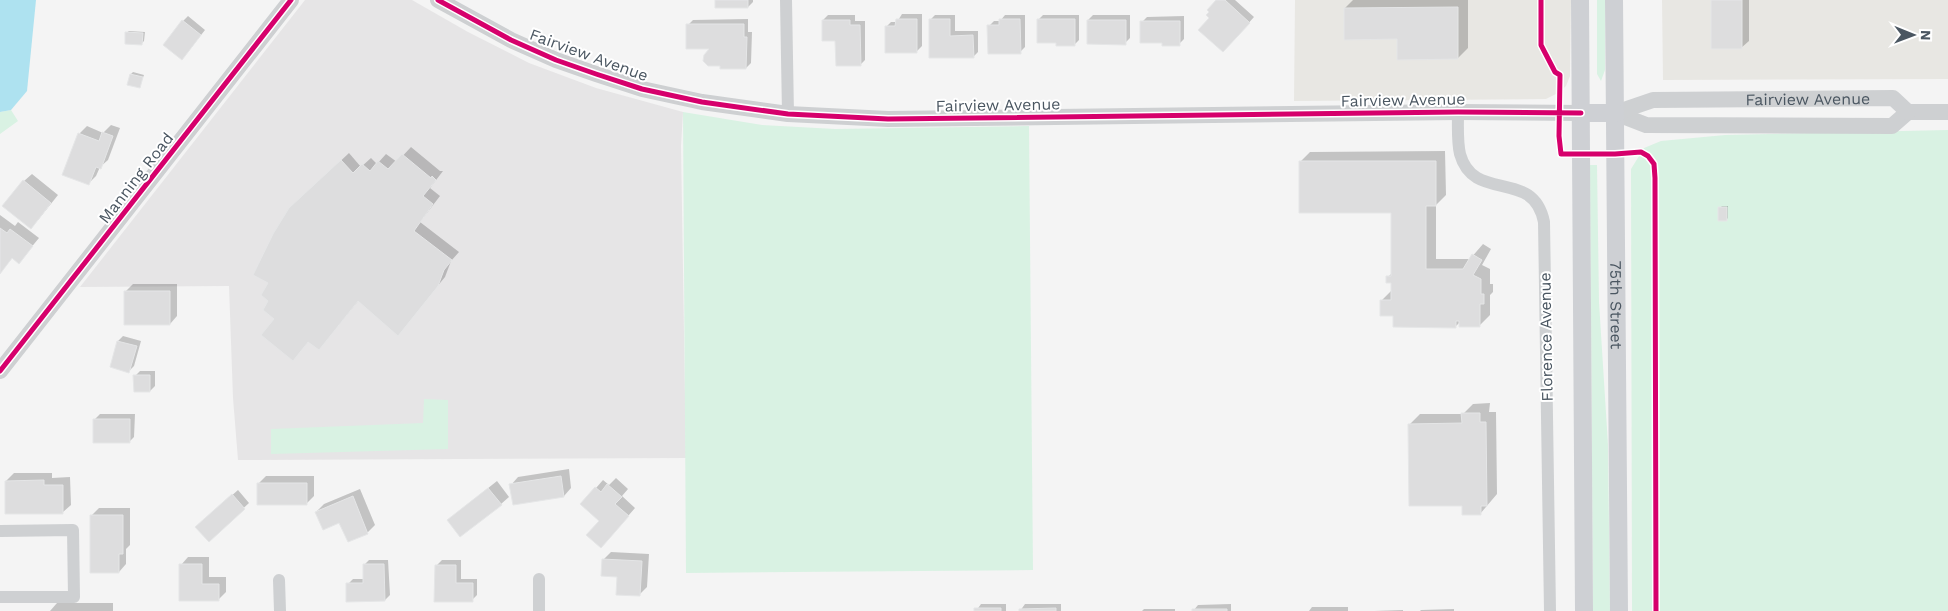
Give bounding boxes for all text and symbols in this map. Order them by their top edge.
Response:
north arrow [1888,10,1938,60]
street label: Fairview Avenue [527,25,651,85]
text: N [1918,30,1934,41]
street label: Fairview Avenue [1340,89,1466,111]
street label: Fairview Avenue [1745,89,1870,109]
street label: Fairview Avenue [935,94,1061,116]
street label: Manning Road [95,129,177,227]
street label: 75th Street [1607,261,1626,350]
street label: Florence Avenue [1535,272,1557,402]

